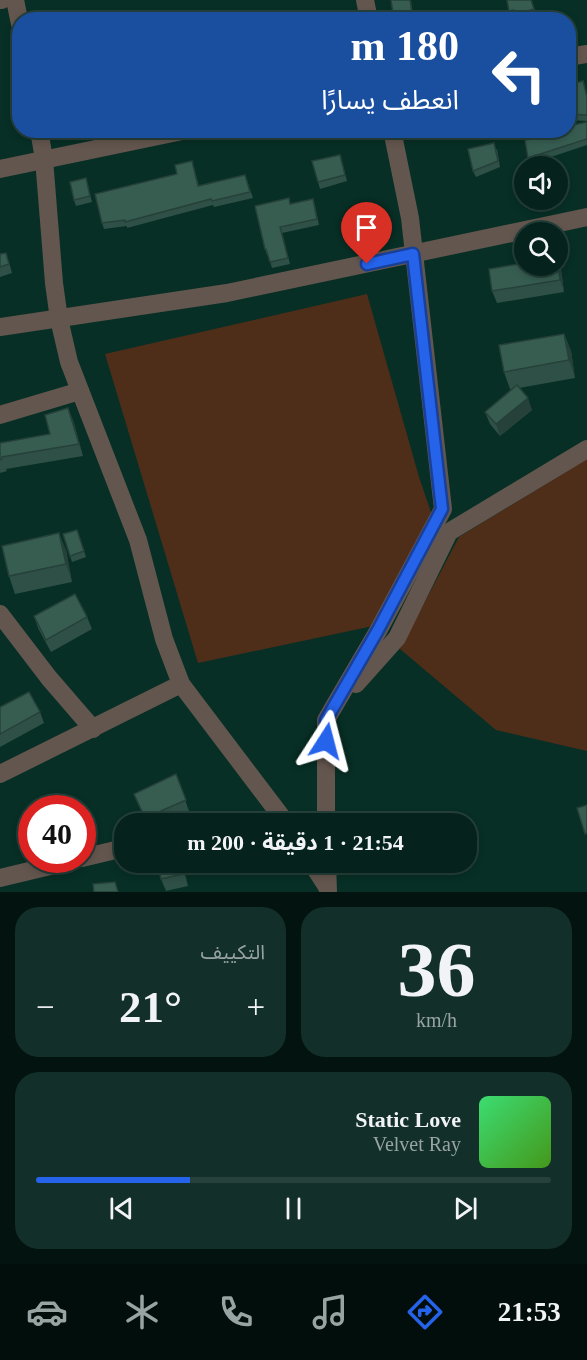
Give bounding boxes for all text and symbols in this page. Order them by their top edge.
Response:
text: 180 m [351,23,459,69]
icon: left [480,36,558,114]
text: انعطف يسارًا [321,85,459,115]
map controls [514,156,568,276]
button: sound [514,156,568,210]
pin [341,202,392,264]
icon: arrive [350,211,383,244]
button: search [514,222,568,276]
position arrow [294,709,358,773]
speed limit sign: 40 [18,795,96,873]
text: 21:54 · 1 دقيقة · 200 m [187,830,404,855]
text: 36 [398,926,476,1013]
text: التكييف [201,941,265,963]
text: 21° [119,982,182,1032]
text: − [36,989,55,1025]
text: + [246,989,265,1025]
text: km/h [416,1009,457,1031]
text: Static Love [355,1107,461,1132]
text: Velvet Ray [373,1133,461,1155]
icon: previous [105,1192,138,1225]
icon: pause [277,1192,310,1225]
icon: next [449,1192,482,1225]
icon: car [26,1291,68,1333]
icon: climate [121,1291,163,1333]
icon: phone [215,1291,257,1333]
icon: music [309,1291,351,1333]
icon: directions [404,1291,446,1333]
text: 21:53 [498,1297,561,1327]

